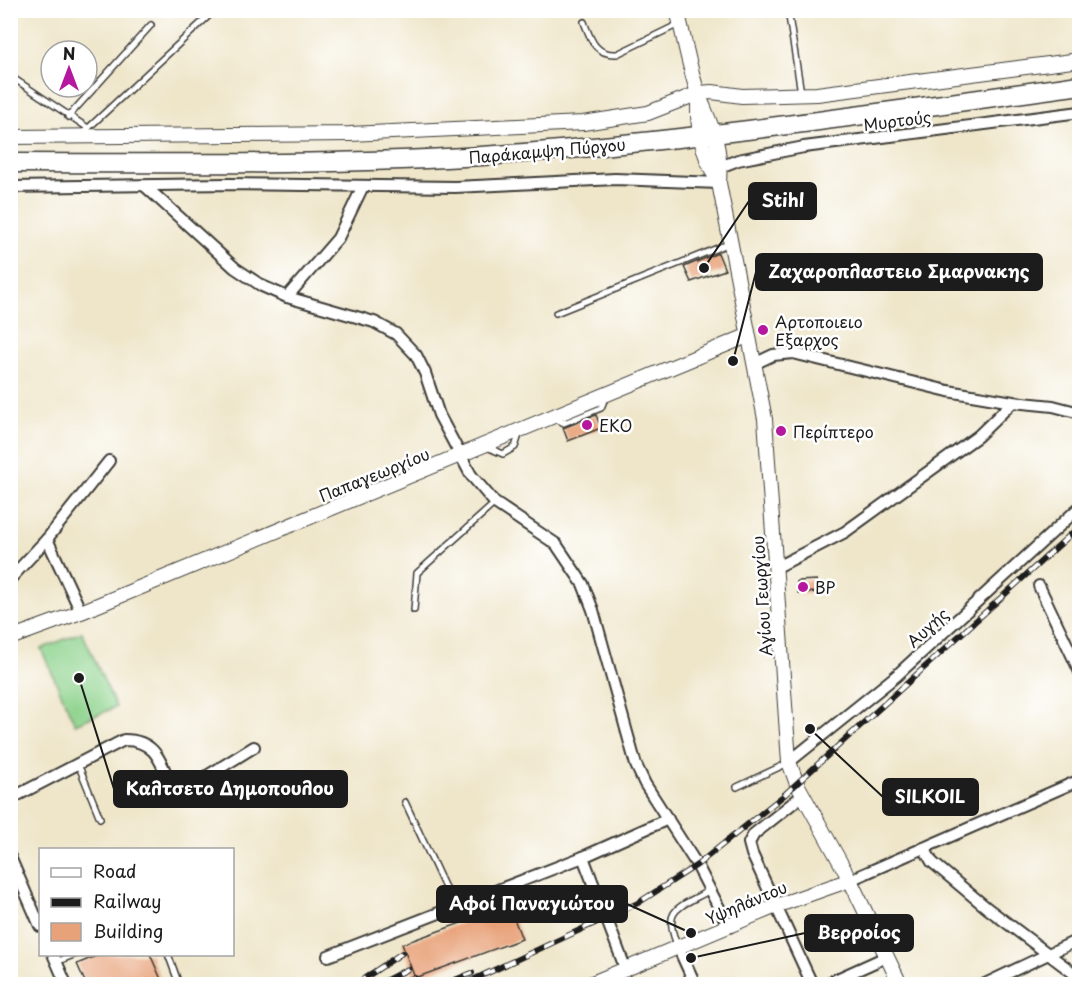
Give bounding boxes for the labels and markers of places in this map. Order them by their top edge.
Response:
callout: Stihl [749,183,816,219]
callout: Ζαχαροπλαστειο Σμαρνακης [756,254,1042,290]
place label: Αρτοποιειο Εξαρχος [775,309,863,351]
marker: Αρτοποιειο Εξαρχος [756,323,770,337]
place label: EKO [599,413,632,437]
marker: EKO [580,418,594,432]
place label: Περίπτερο [793,419,874,443]
marker: Περίπτερο [774,424,788,438]
place label: BP [815,575,836,599]
marker: BP [796,580,810,594]
callout: Καλτσετο Δημοπουλου [114,771,347,807]
callout: SILKOIL [883,779,978,815]
callout: Αφοί Παναγιώτου [437,886,627,922]
callout: Βερροίος [805,915,913,951]

